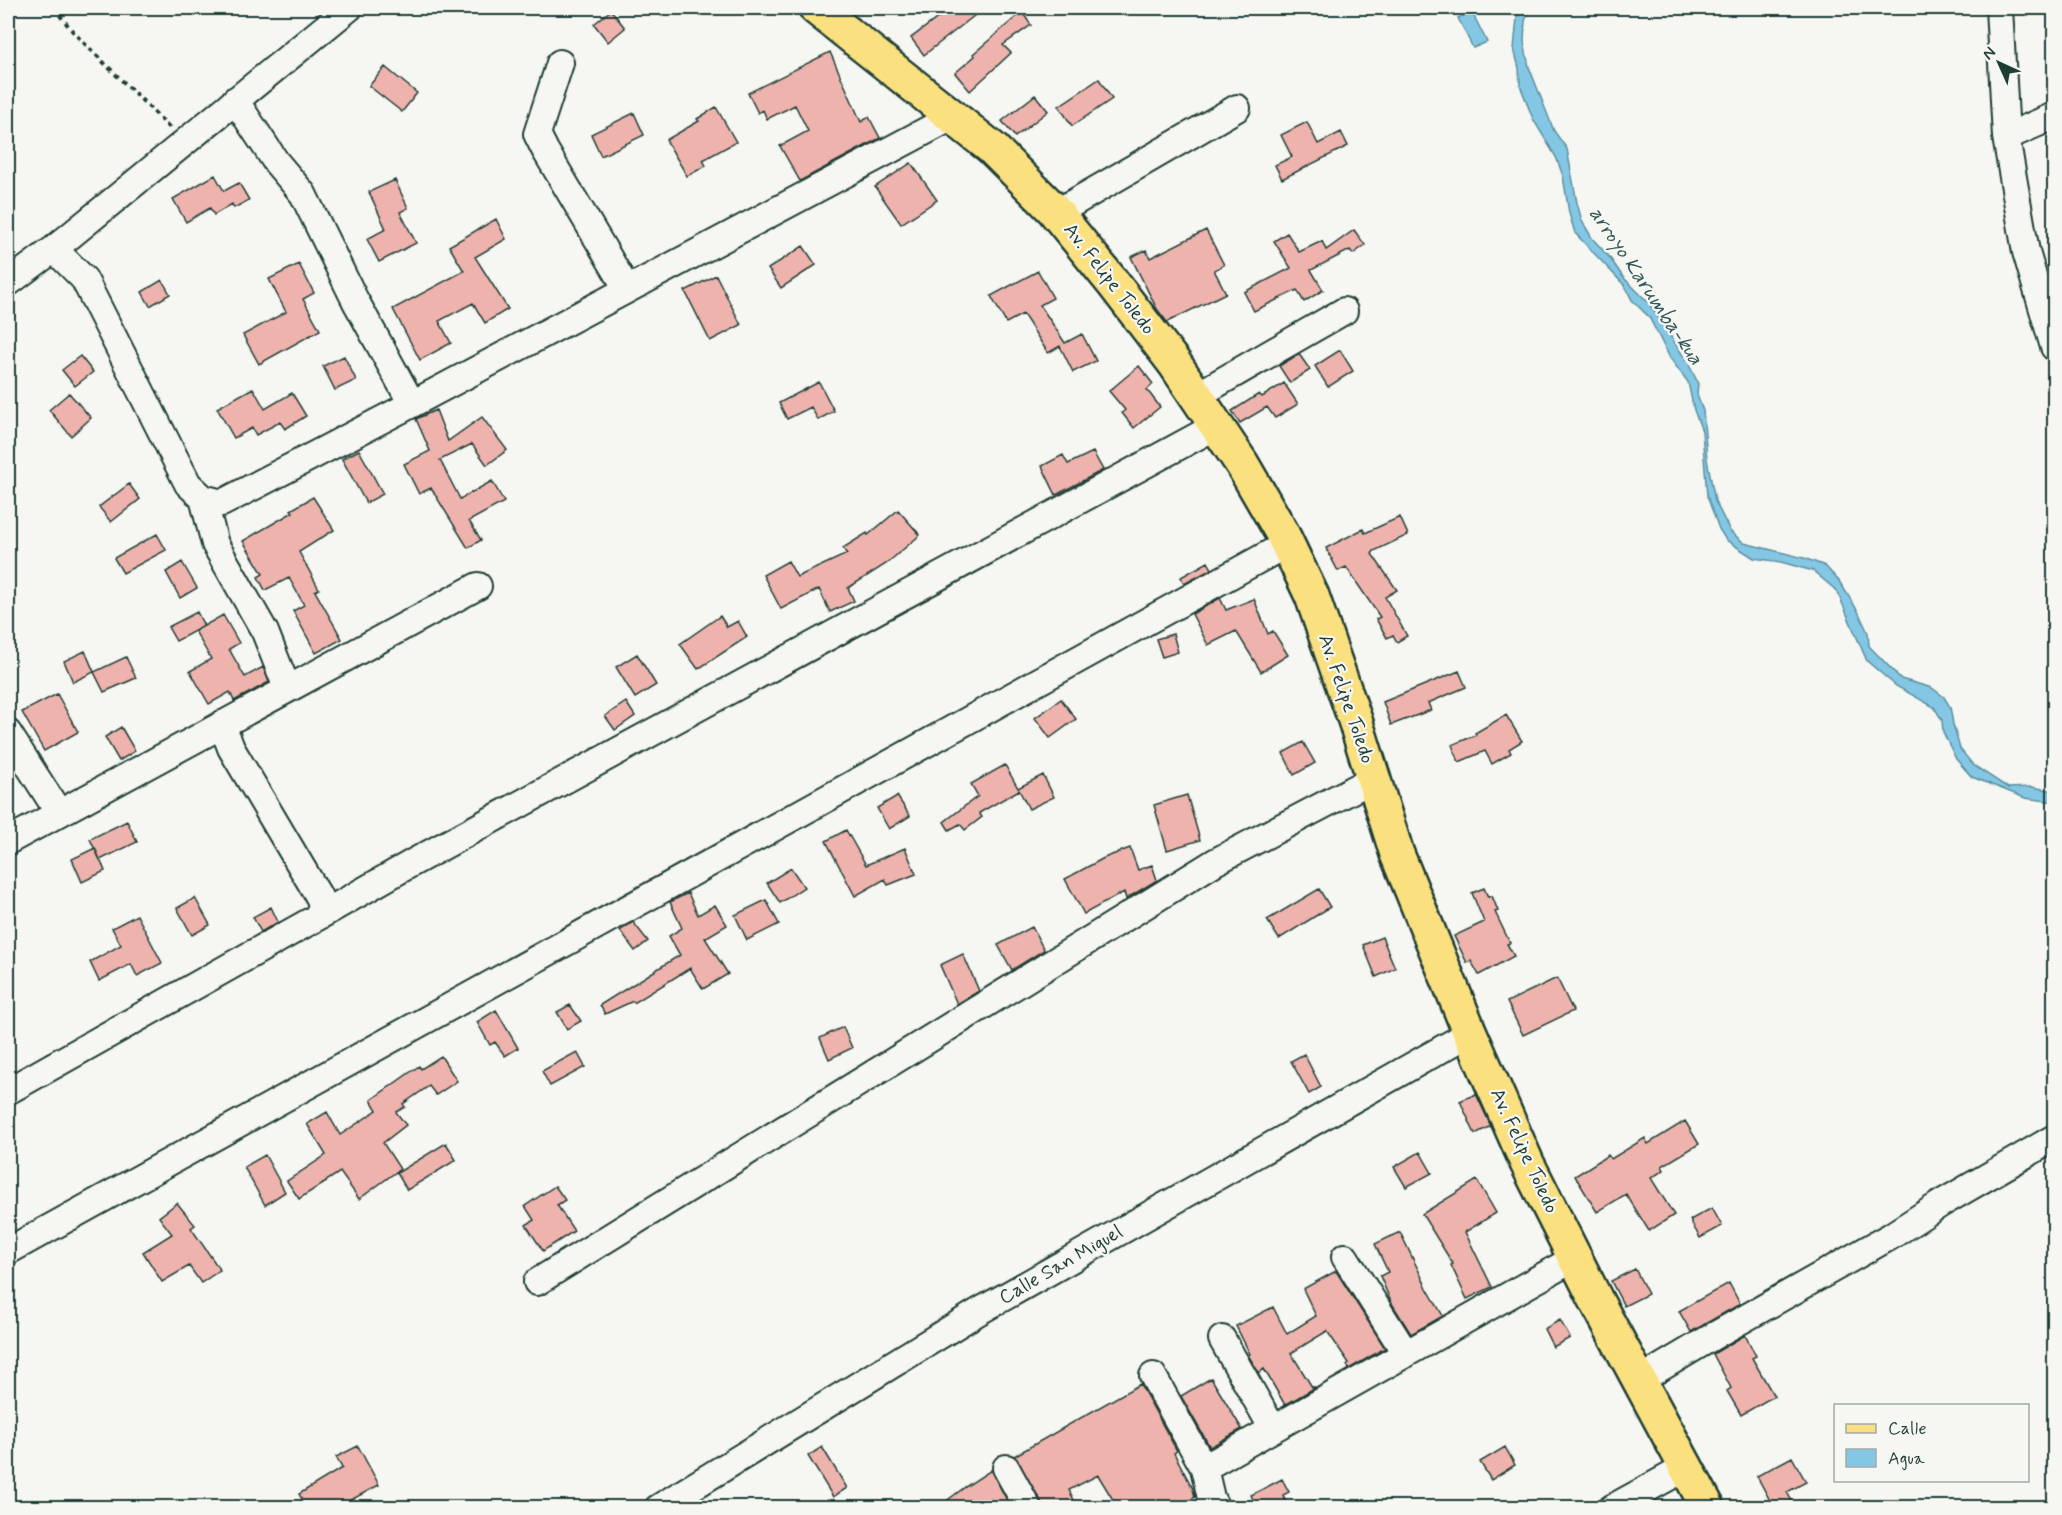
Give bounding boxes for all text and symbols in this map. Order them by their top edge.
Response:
north arrow [1969,33,2029,93]
text: N [1978,42,2001,65]
water label: arroyo Karumba-kua [1583,201,1709,371]
street label: Av. Felipe Toledo [1057,217,1161,341]
street label: Av. Felipe Toledo [1311,631,1381,767]
street label: Av. Felipe Toledo [1483,1084,1565,1218]
street label: Calle San Miguel [994,1219,1128,1311]
legend [1834,1404,2029,1482]
text: Calle [1888,1417,1927,1441]
text: Agua [1888,1447,1925,1471]

